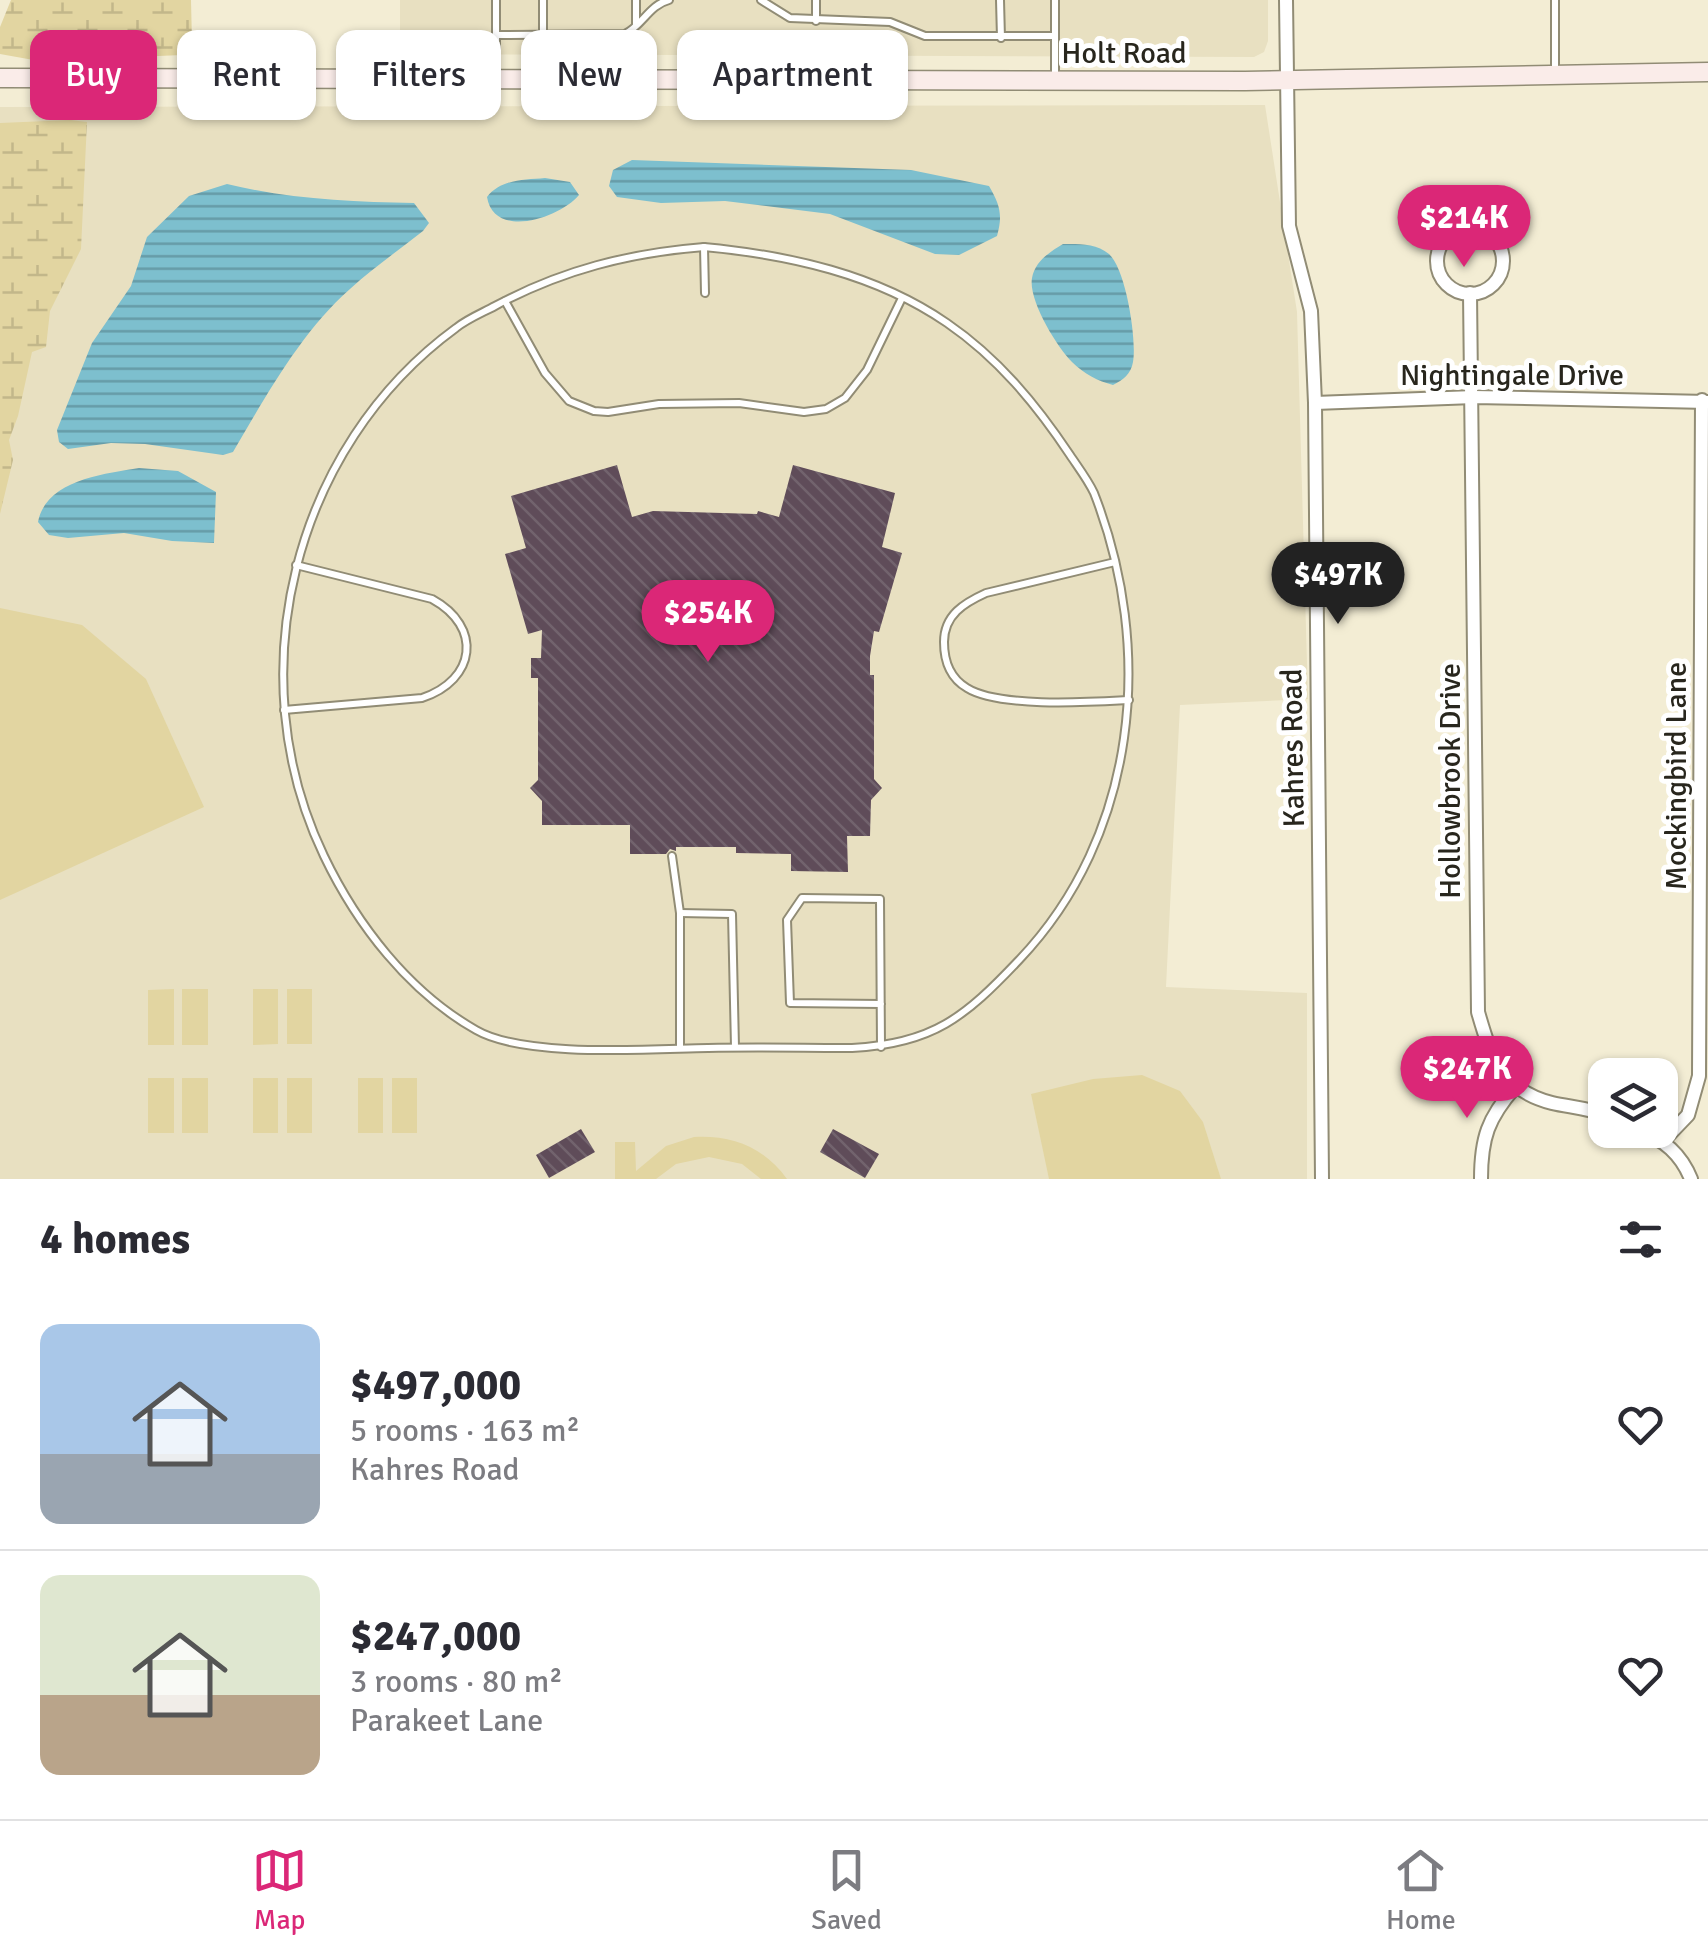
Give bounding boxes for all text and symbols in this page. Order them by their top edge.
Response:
chip: Buy [30,30,157,120]
chip: Rent [177,30,316,120]
chip: Filters [336,30,501,120]
chip: New [521,30,657,120]
chip: Apartment [677,30,908,120]
street label: Holt Road [1061,35,1187,72]
pin: $214K [1394,185,1534,270]
text: $214K [1420,198,1508,237]
street label: Nightingale Drive [1400,357,1624,394]
pin: $497K [1268,542,1408,627]
text: $497K [1294,555,1382,594]
pin: $254K [638,580,778,665]
text: $254K [664,593,752,632]
street label: Mockingbird Lane [1658,662,1695,890]
street label: Hollowbrook Drive [1432,663,1469,899]
street label: Kahres Road [1273,668,1313,828]
pin: $247K [1397,1036,1537,1121]
text: $247K [1423,1049,1511,1088]
map controls [1588,1058,1678,1148]
button: layers [1588,1058,1678,1148]
icon: filters [1613,1212,1668,1267]
text: 4 homes [40,1214,190,1265]
text: $497,000 [350,1360,521,1411]
icon: home [120,1364,240,1484]
icon: heart [1613,1397,1668,1452]
text: 5 rooms · 163 m² [350,1411,580,1450]
text: Kahres Road [350,1450,519,1489]
text: $247,000 [350,1611,521,1662]
icon: home [120,1615,240,1735]
icon: heart [1613,1648,1668,1703]
text: 3 rooms · 80 m² [350,1662,563,1701]
text: Parakeet Lane [350,1701,543,1740]
tab: Map [252,1843,307,1937]
tab: Saved [811,1843,882,1937]
tab: Home [1386,1843,1456,1937]

